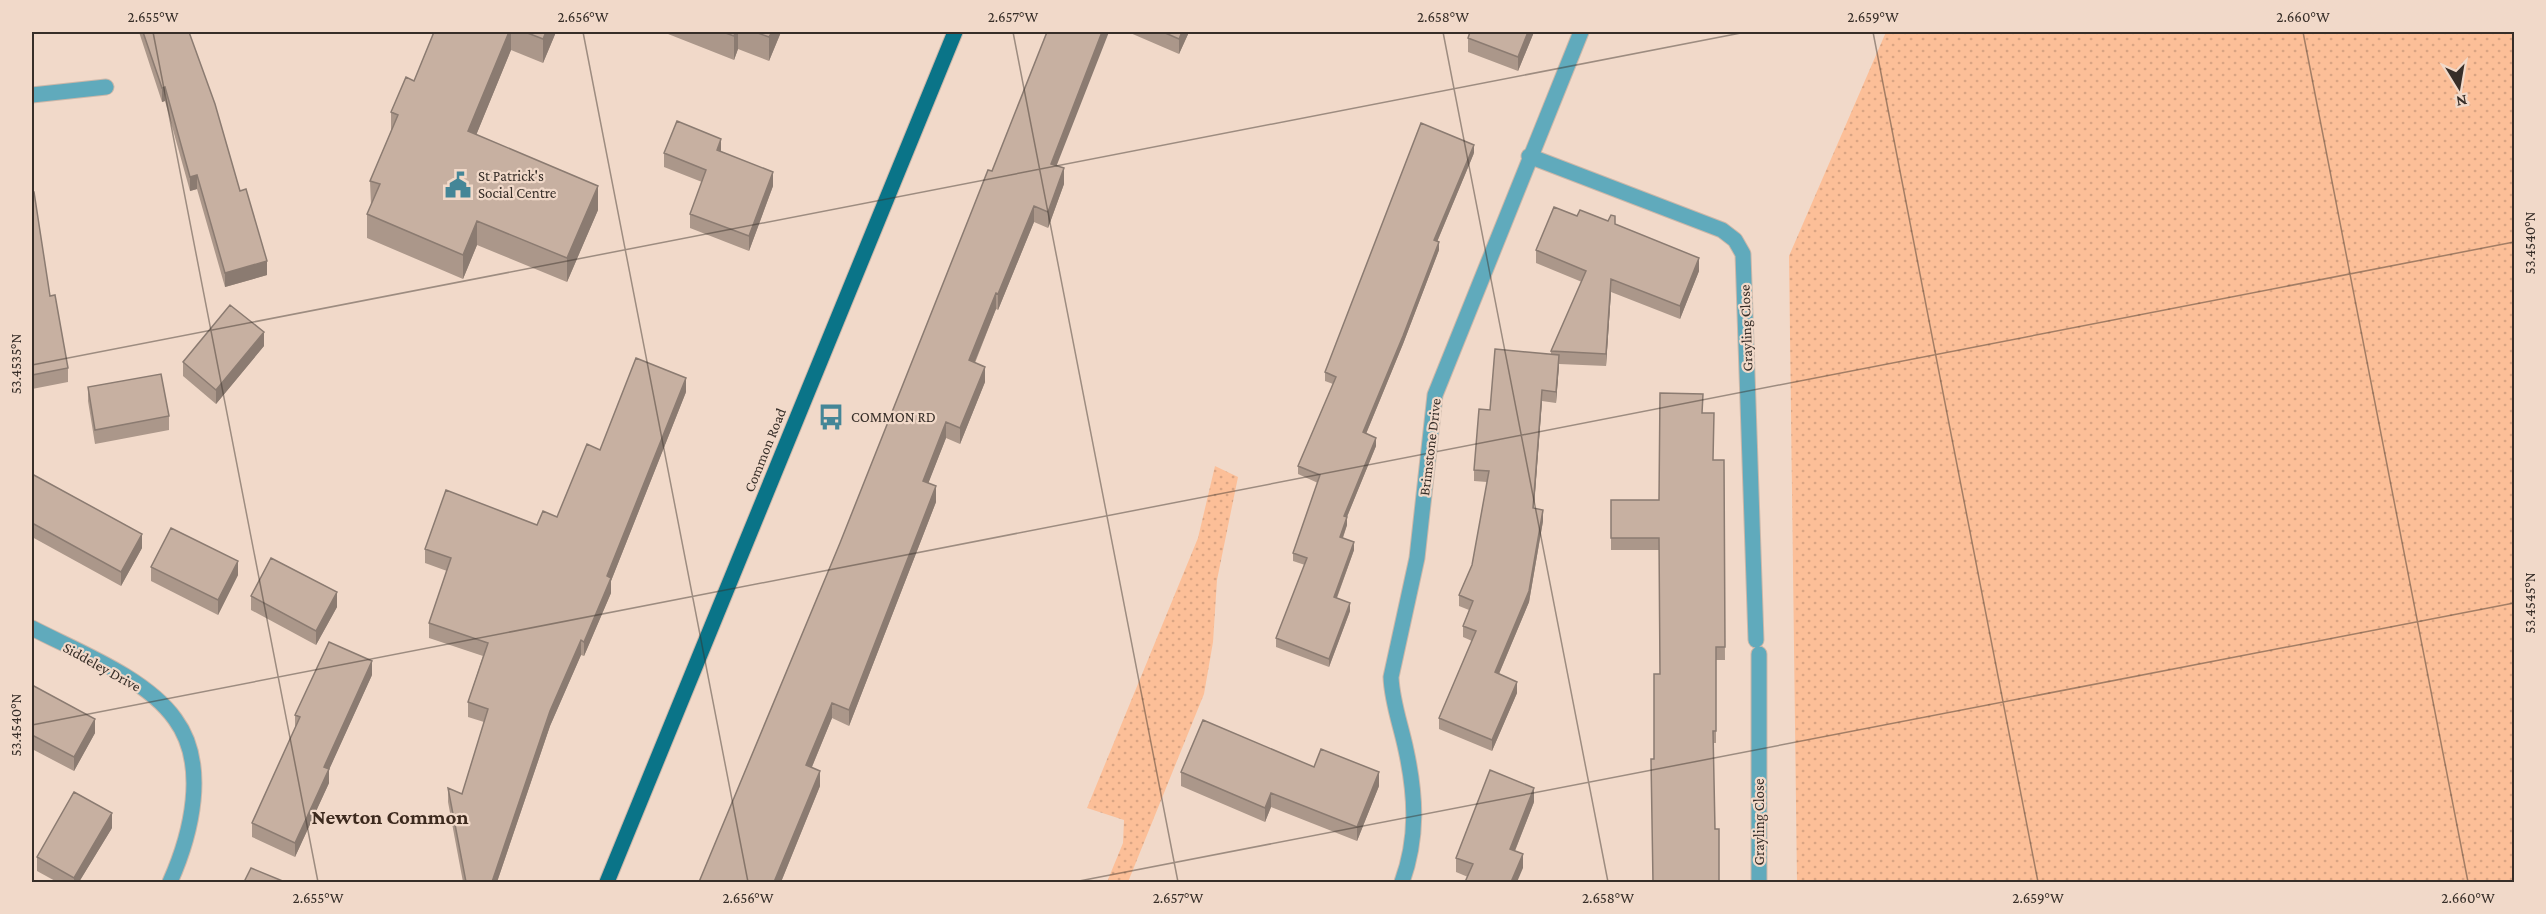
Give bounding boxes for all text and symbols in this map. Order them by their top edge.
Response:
text: 2.655°W [128,9,179,25]
text: 2.656°W [557,9,609,25]
text: 2.657°W [988,9,1039,25]
text: 2.658°W [1417,9,1469,25]
text: 2.659°W [1847,9,1899,25]
text: 2.660°W [2276,9,2330,25]
north arrow [2429,57,2489,117]
text: N [2455,92,2469,111]
place label: St Patrick's Social Centre [478,168,557,201]
public building icon: St Patrick's Social Centre [443,170,473,200]
text: 53.4540°N [2522,211,2538,274]
street label: Grayling Close [1736,284,1757,372]
text: 53.4535°N [8,334,24,394]
street label: Brimstone Drive [1416,397,1444,497]
bus stop icon: COMMON RD [816,402,846,432]
street label: Common Road [741,406,789,494]
place label: COMMON RD [851,409,936,425]
text: 53.4545°N [2522,572,2538,634]
street label: Siddeley Drive [60,639,144,696]
text: 53.4540°N [8,693,24,756]
street label: Grayling Close [1751,778,1768,866]
district label: Newton Common [311,805,469,829]
text: 2.655°W [293,890,344,906]
text: 2.656°W [722,890,774,906]
text: 2.657°W [1153,890,1204,906]
text: 2.658°W [1582,890,1634,906]
text: 2.659°W [2012,890,2064,906]
text: 2.660°W [2441,890,2495,906]

